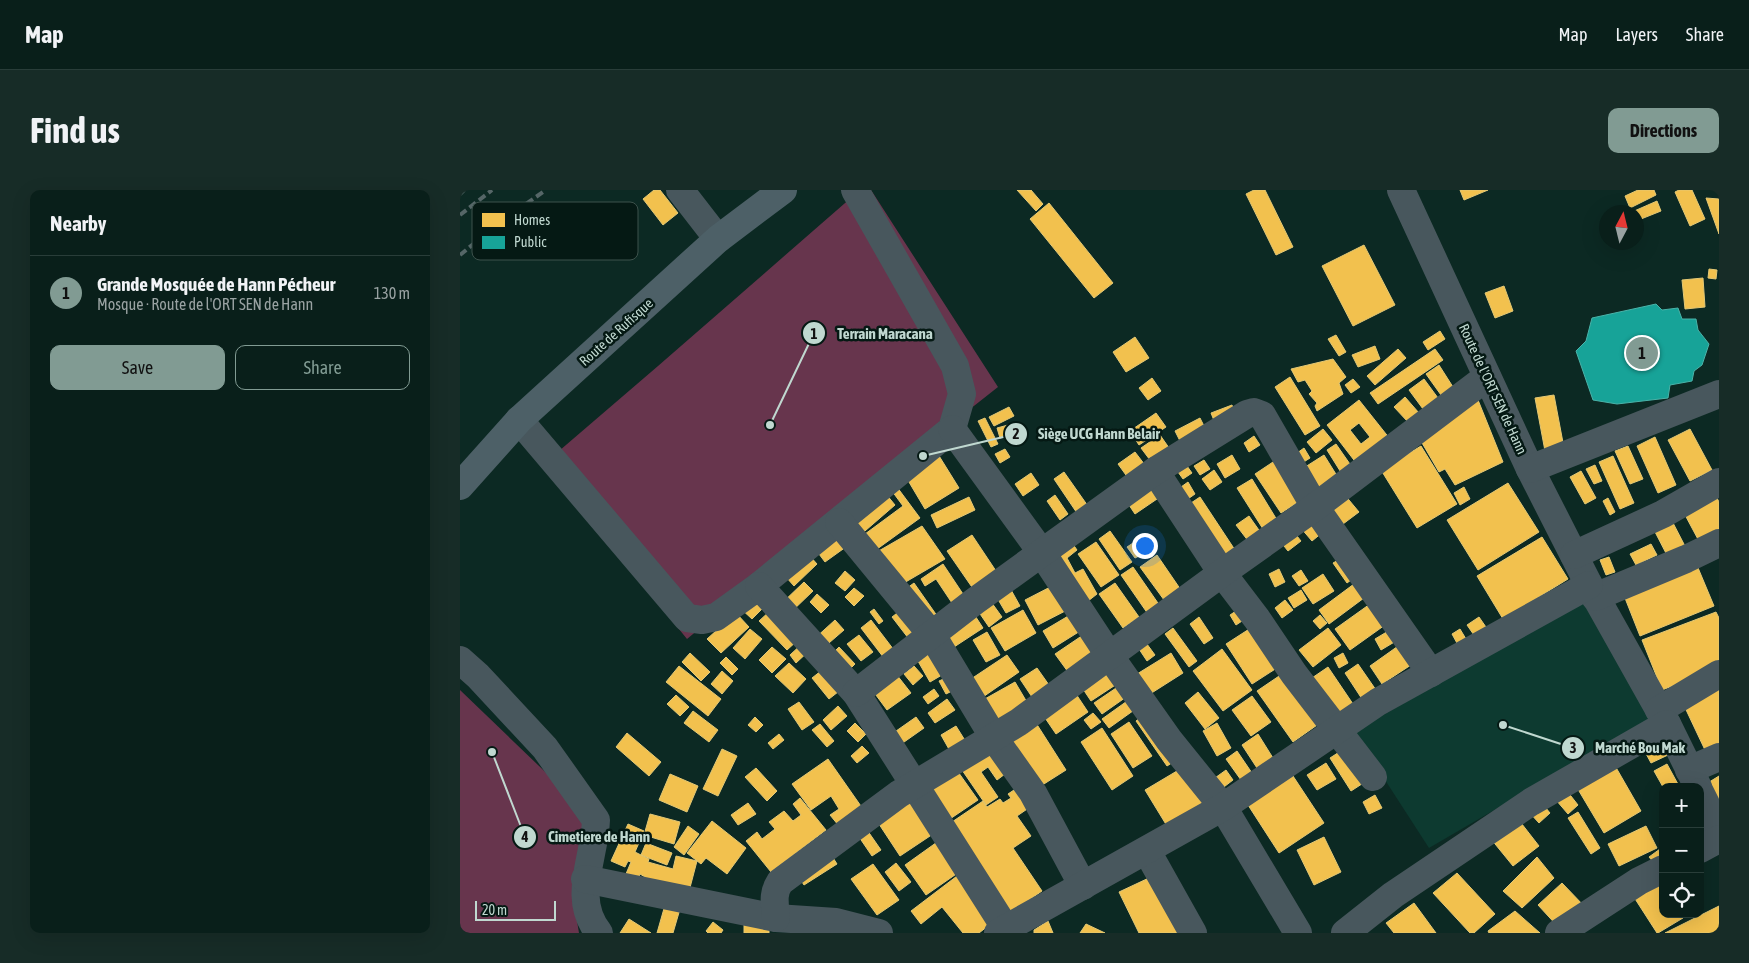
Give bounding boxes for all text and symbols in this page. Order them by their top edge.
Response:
text: Map [25,21,64,48]
text: Map [1558,24,1587,45]
text: Layers [1615,24,1658,45]
text: Share [1686,24,1724,45]
button: Directions [1608,108,1719,153]
text: Find us [30,110,120,150]
legend [472,202,638,260]
north arrow [1599,205,1644,250]
text: Nearby [50,211,106,235]
text: Homes [514,212,550,228]
text: Public [514,234,547,250]
text: Grande Mosquée de Hann Pécheur [97,273,335,295]
text: 1 [62,284,70,302]
text: 130 m [374,284,410,302]
text: Mosque · Route de l'ORT SEN de Hann [97,295,313,313]
street label: Route de Rufisque [576,295,656,369]
callout: Terrain Maracana [802,318,942,348]
street label: Route de l'ORT SEN de Hann [1456,321,1530,457]
text: 1 [810,325,818,342]
text: Terrain Maracana [837,325,933,342]
pin: 1 [1626,334,1658,372]
button: Save [50,345,225,390]
button: Share [235,345,410,390]
callout: Siège UCG Hann Belair [1003,419,1170,449]
text: 2 [1012,425,1020,442]
text: Siège UCG Hann Belair [1038,425,1161,442]
your location [1132,533,1158,559]
callout: Marché Bou Mak [1560,733,1695,763]
text: 3 [1569,739,1577,756]
text: Marché Bou Mak [1595,739,1686,756]
map controls [1659,783,1704,918]
button: + [1659,783,1704,828]
callout: Cimetiere de Hann [513,822,660,852]
text: 4 [520,828,529,845]
text: Cimetiere de Hann [548,828,650,845]
button: − [1659,828,1704,873]
button: locate [1659,873,1704,918]
scale bar [475,898,556,921]
text: 20 m [482,902,507,918]

